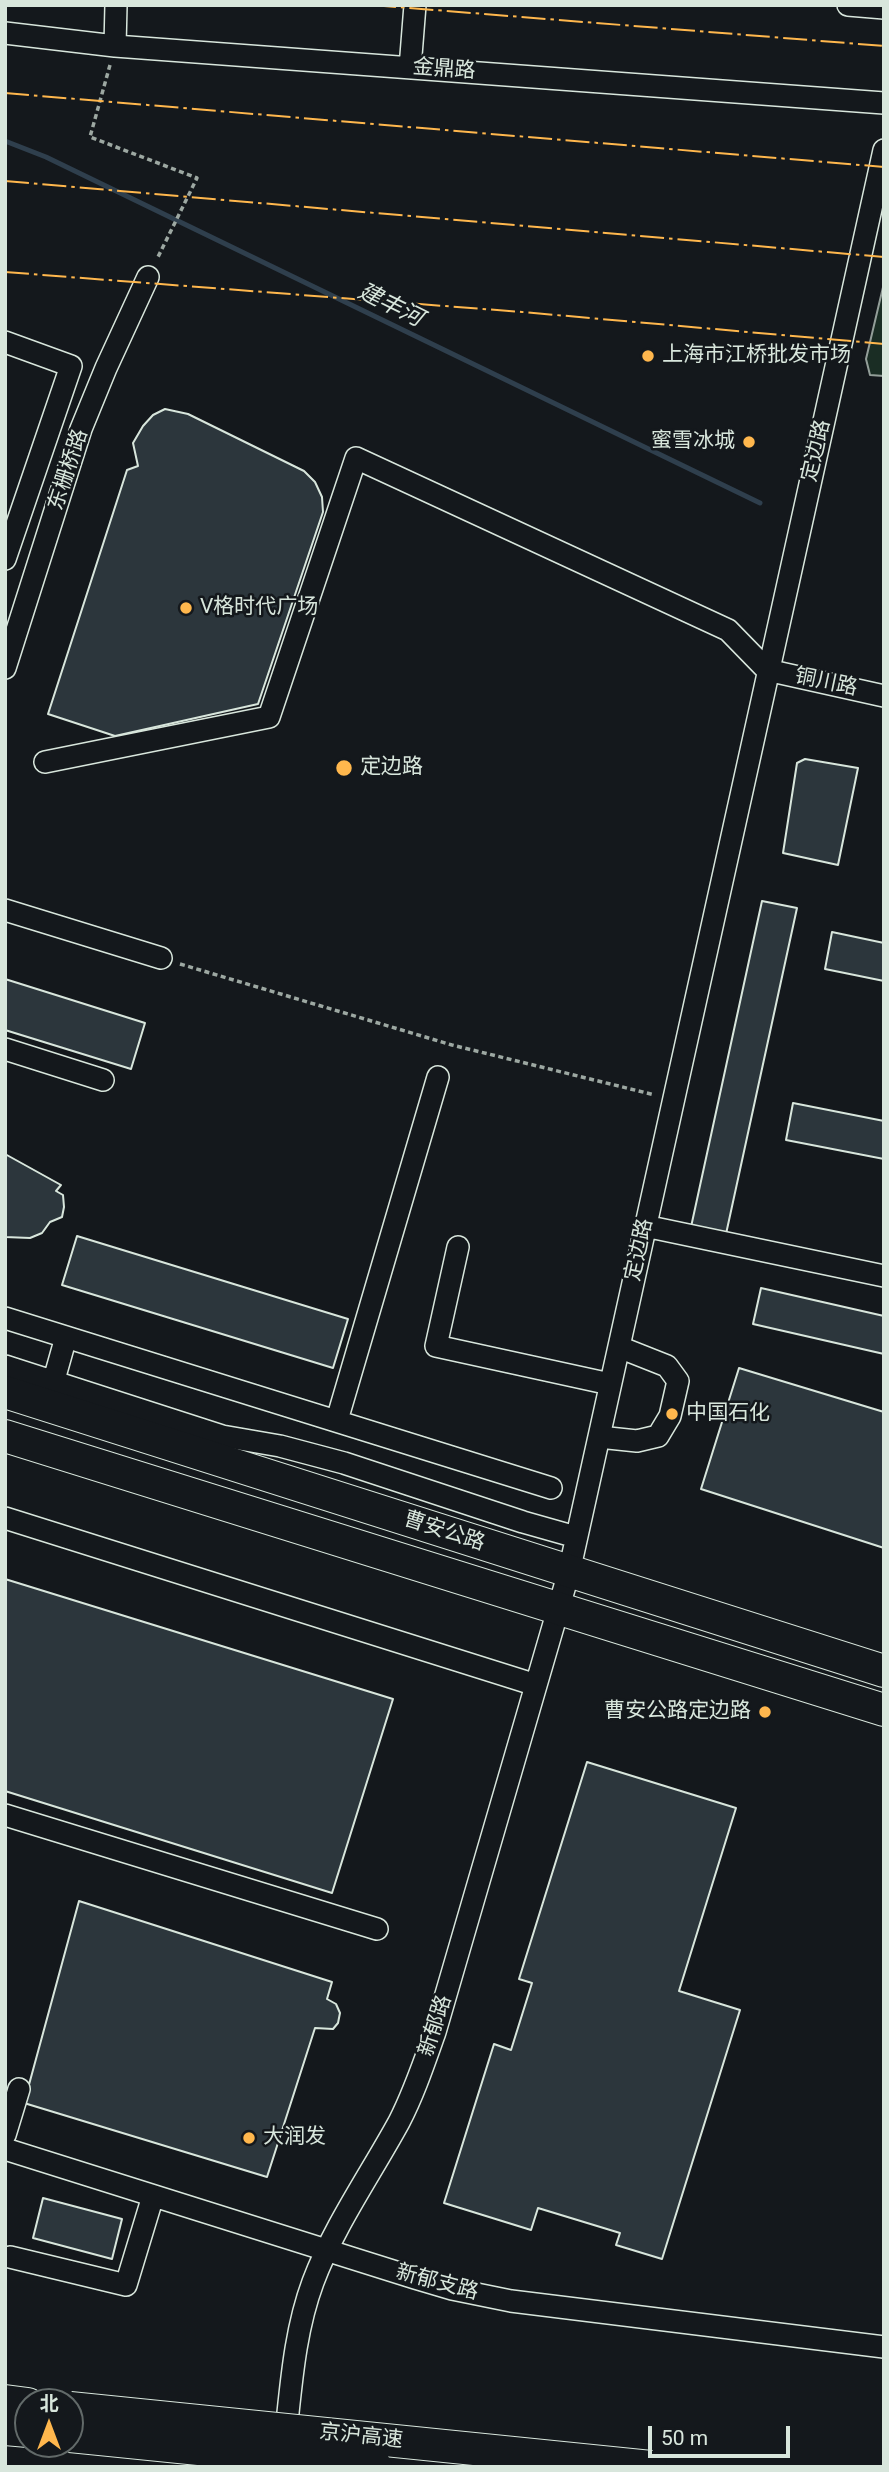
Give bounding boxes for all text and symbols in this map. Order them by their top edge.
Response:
street label: 金鼎路 [412,55,476,85]
water label: 建丰河 [353,278,427,334]
place label: 上海市江桥批发市场 [662,343,851,369]
marker: 上海市江桥批发市场 [640,348,656,364]
street label: 定边路 [798,417,836,485]
street label: 东栅桥路 [44,426,94,514]
place label: 蜜雪冰城 [651,429,735,455]
marker: 蜜雪冰城 [741,434,757,450]
place label: V格时代广场 [200,595,318,621]
marker: V格时代广场 [178,600,194,616]
street label: 铜川路 [793,664,859,702]
place label: 定边路 [360,755,423,781]
marker: 定边路 [334,758,354,778]
street label: 定边路 [621,1217,659,1283]
place label: 中国石化 [686,1401,770,1427]
marker: 中国石化 [664,1406,680,1422]
street label: 曹安公路 [400,1507,488,1557]
place label: 曹安公路定边路 [604,1699,751,1725]
marker: 曹安公路定边路 [757,1704,773,1720]
street label: 新郁路 [414,1992,458,2060]
place label: 大润发 [263,2125,326,2151]
marker: 大润发 [241,2130,257,2146]
street label: 新郁支路 [393,2260,481,2306]
north arrow [14,2388,84,2458]
text: 北 [39,2392,59,2415]
scale bar [651,2412,793,2456]
street label: 京沪高速 [318,2420,404,2454]
text: 50 m [661,2426,708,2450]

